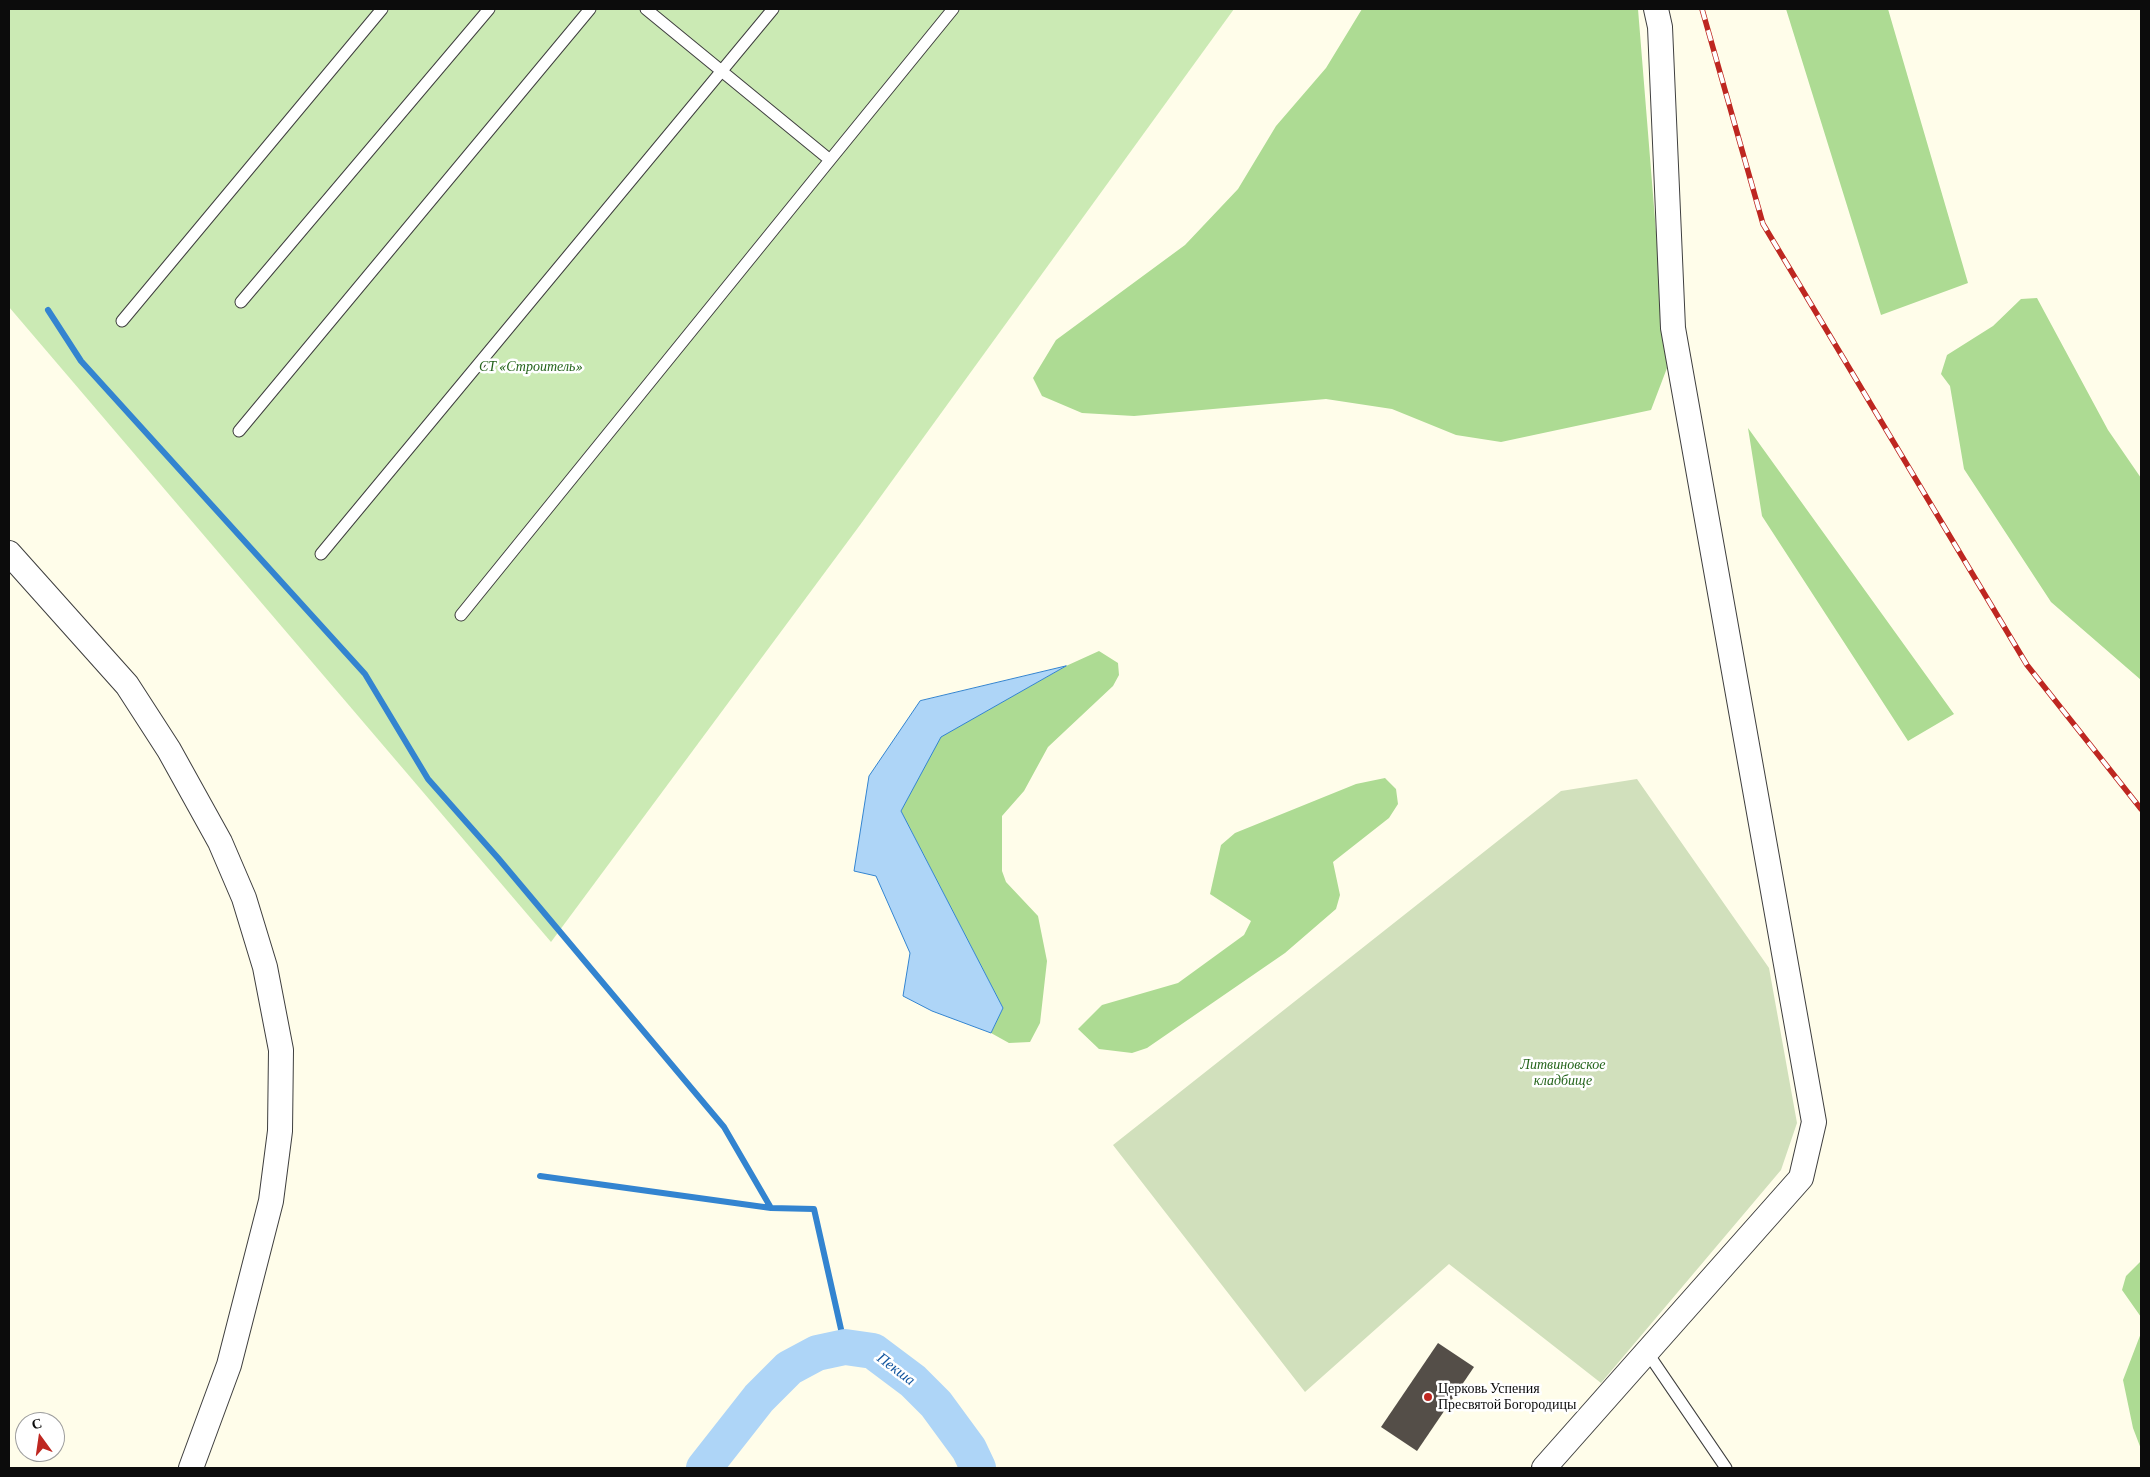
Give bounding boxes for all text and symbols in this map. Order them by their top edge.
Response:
park label: СТ «Строитель» [479,359,583,375]
park label: Литвиновское кладбище [1521,1057,1605,1090]
water label: Пекша [873,1349,919,1389]
place label: Церковь Успения Пресвятой Богородицы [1438,1381,1576,1414]
marker: Церковь Успения Пресвятой Богородицы [1422,1391,1434,1403]
north arrow [15,1412,65,1462]
text: С [30,1414,43,1432]

